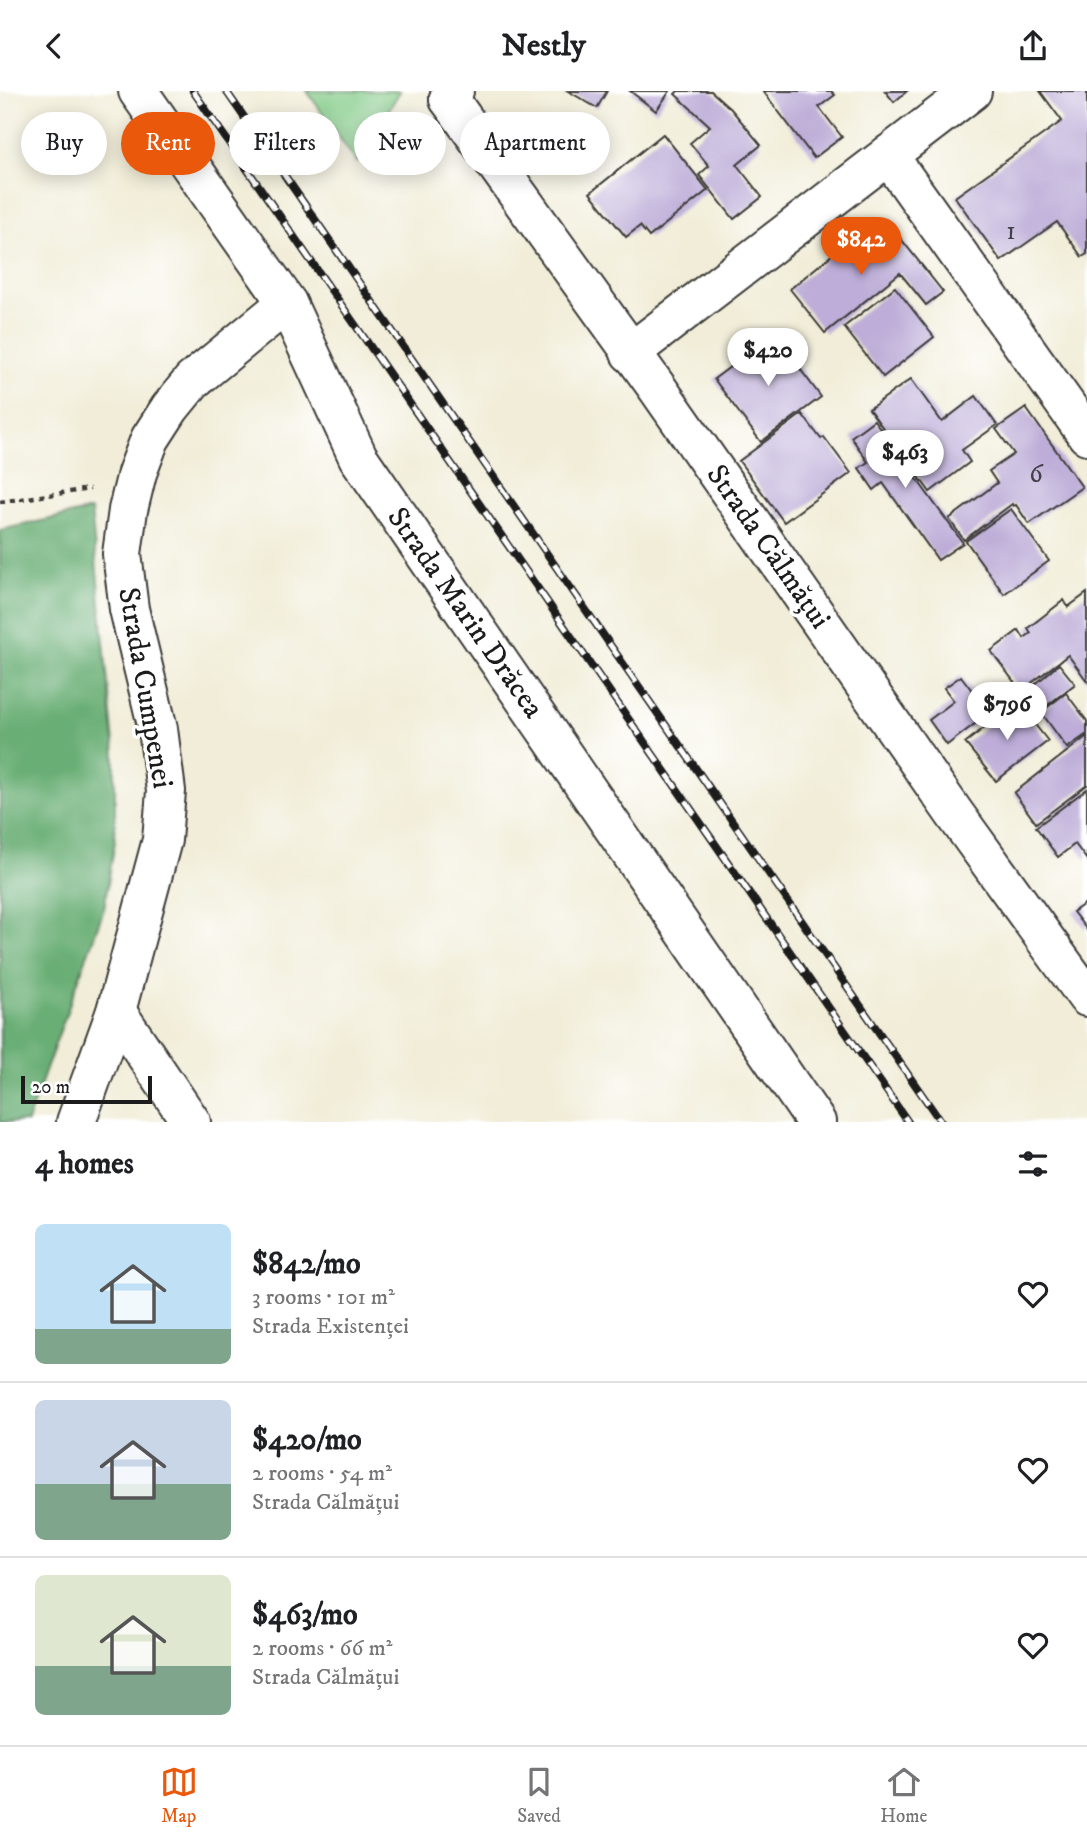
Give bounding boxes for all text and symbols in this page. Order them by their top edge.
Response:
text: Nestly [501,26,586,66]
icon: back [35,27,73,65]
icon: share [1014,27,1052,65]
chip: Buy [21,112,107,175]
chip: Rent [121,112,215,175]
chip: Filters [229,112,340,175]
chip: New [354,112,446,175]
chip: Apartment [460,112,610,175]
house number: 1 [1006,215,1016,248]
pin: $842 [820,218,902,277]
text: $842 [837,225,885,254]
pin: $420 [727,329,809,388]
text: $420 [743,336,793,365]
pin: $463 [864,431,946,490]
text: $463 [882,438,928,467]
street label: Strada Călmățui [698,458,838,636]
house number: 6 [1029,458,1044,491]
street label: Strada Marin Drăcea [378,500,552,726]
street label: Strada Cumpenei [109,585,181,791]
pin: $796 [966,683,1048,742]
text: $796 [983,690,1031,719]
scale bar [21,1073,152,1105]
text: 20 m [32,1076,70,1099]
icon: filters [1014,1145,1052,1183]
text: 4 homes [35,1146,134,1183]
text: $842/mo [252,1246,361,1283]
icon: home [91,1252,175,1336]
icon: heart [1014,1275,1052,1313]
text: 3 rooms · 101 m² [252,1283,395,1312]
text: Strada Existenței [252,1312,409,1341]
text: $420/mo [252,1422,362,1459]
icon: home [91,1428,175,1512]
icon: heart [1014,1451,1052,1489]
text: 2 rooms · 54 m² [252,1459,392,1488]
text: Strada Călmățui [252,1488,399,1517]
text: $463/mo [252,1597,358,1634]
icon: home [91,1603,175,1687]
icon: heart [1014,1626,1052,1664]
text: 2 rooms · 66 m² [252,1634,392,1663]
text: Strada Călmățui [252,1663,399,1692]
tab: Map [160,1763,198,1828]
tab: Saved [517,1763,561,1828]
tab: Home [880,1763,927,1828]

